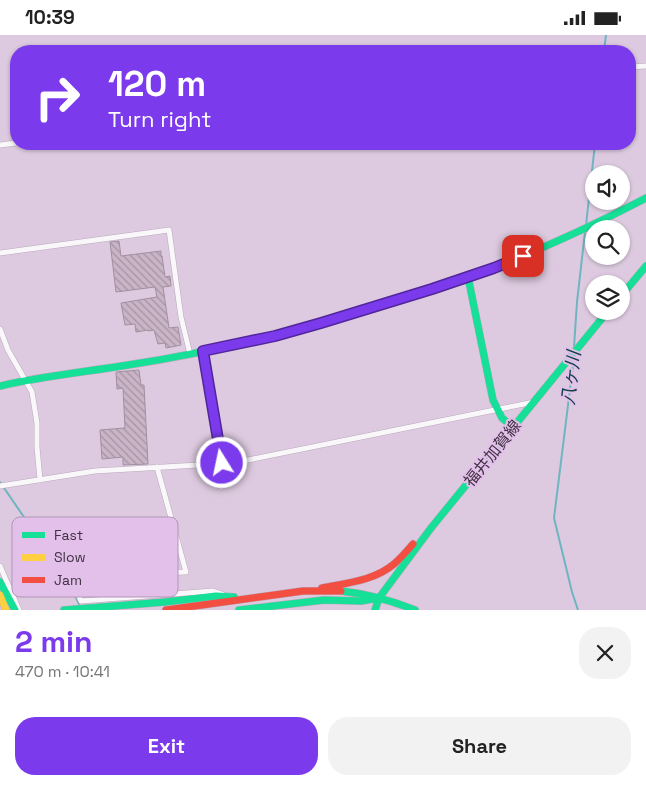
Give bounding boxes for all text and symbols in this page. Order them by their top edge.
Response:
text: 10:39 [25,5,75,30]
text: 120 m [108,62,206,106]
icon: right [25,65,90,130]
text: Turn right [108,105,211,133]
map controls [585,165,630,320]
button: sound [585,165,630,210]
button: search [585,220,630,265]
pin [502,235,544,277]
icon: arrive [509,242,537,270]
button: layers [585,275,630,320]
water label: 八ヶ川 [556,348,585,406]
street label: 福井加賀線 [459,416,526,491]
position arrow [195,436,247,488]
legend [12,517,178,597]
text: Fast [54,526,83,544]
text: Slow [54,548,86,566]
text: Jam [54,571,82,589]
text: 2 min [15,622,93,661]
button: close [579,627,631,679]
text: 470 m · 10:41 [15,661,110,682]
button: Exit [15,717,318,775]
button: Share [328,717,631,775]

